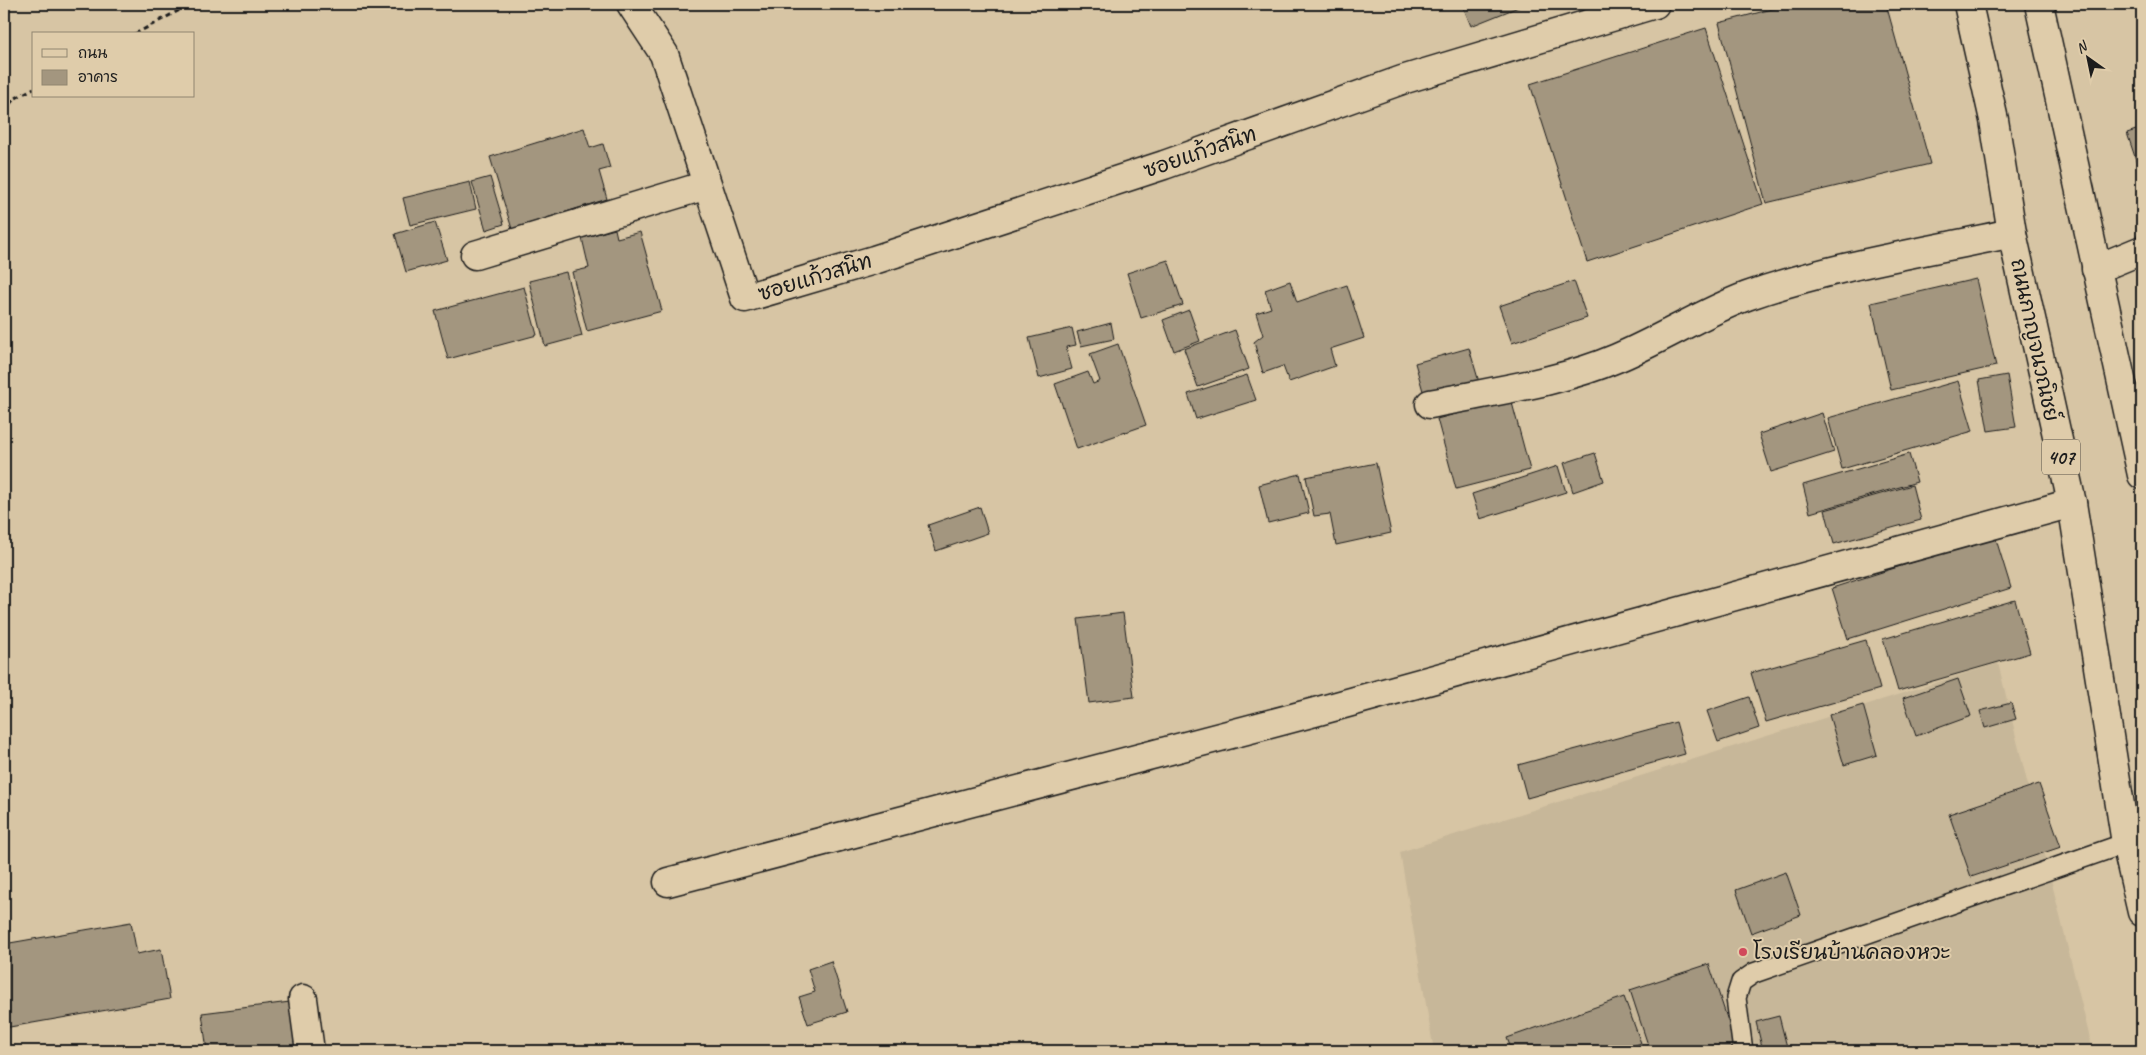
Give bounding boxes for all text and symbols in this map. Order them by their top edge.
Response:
legend [32,32,195,98]
north arrow [2064,32,2114,82]
text: N [2073,37,2091,57]
text: ถนน [78,44,107,63]
text: อาคาร [78,68,118,87]
street label: ซอยแก้วสนิท [1140,121,1260,183]
street label: ซอยแก้วสนิท [755,247,875,307]
street label: ถนนกาญจนวณิชย์ [2005,256,2065,424]
road number: 407 [2042,440,2080,474]
place label: โรงเรียนบ้านคลองหวะ [1753,939,1951,965]
marker: โรงเรียนบ้านคลองหวะ [1737,946,1749,958]

